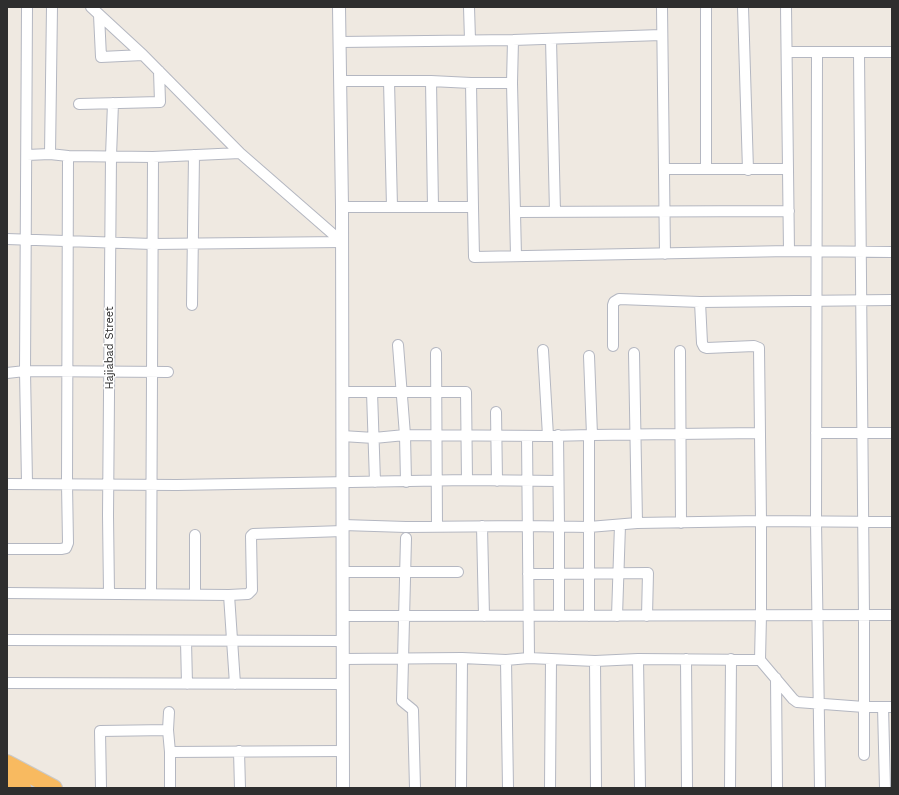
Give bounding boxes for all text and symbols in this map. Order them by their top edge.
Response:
street label: Hajiabad Street [103,306,117,390]

